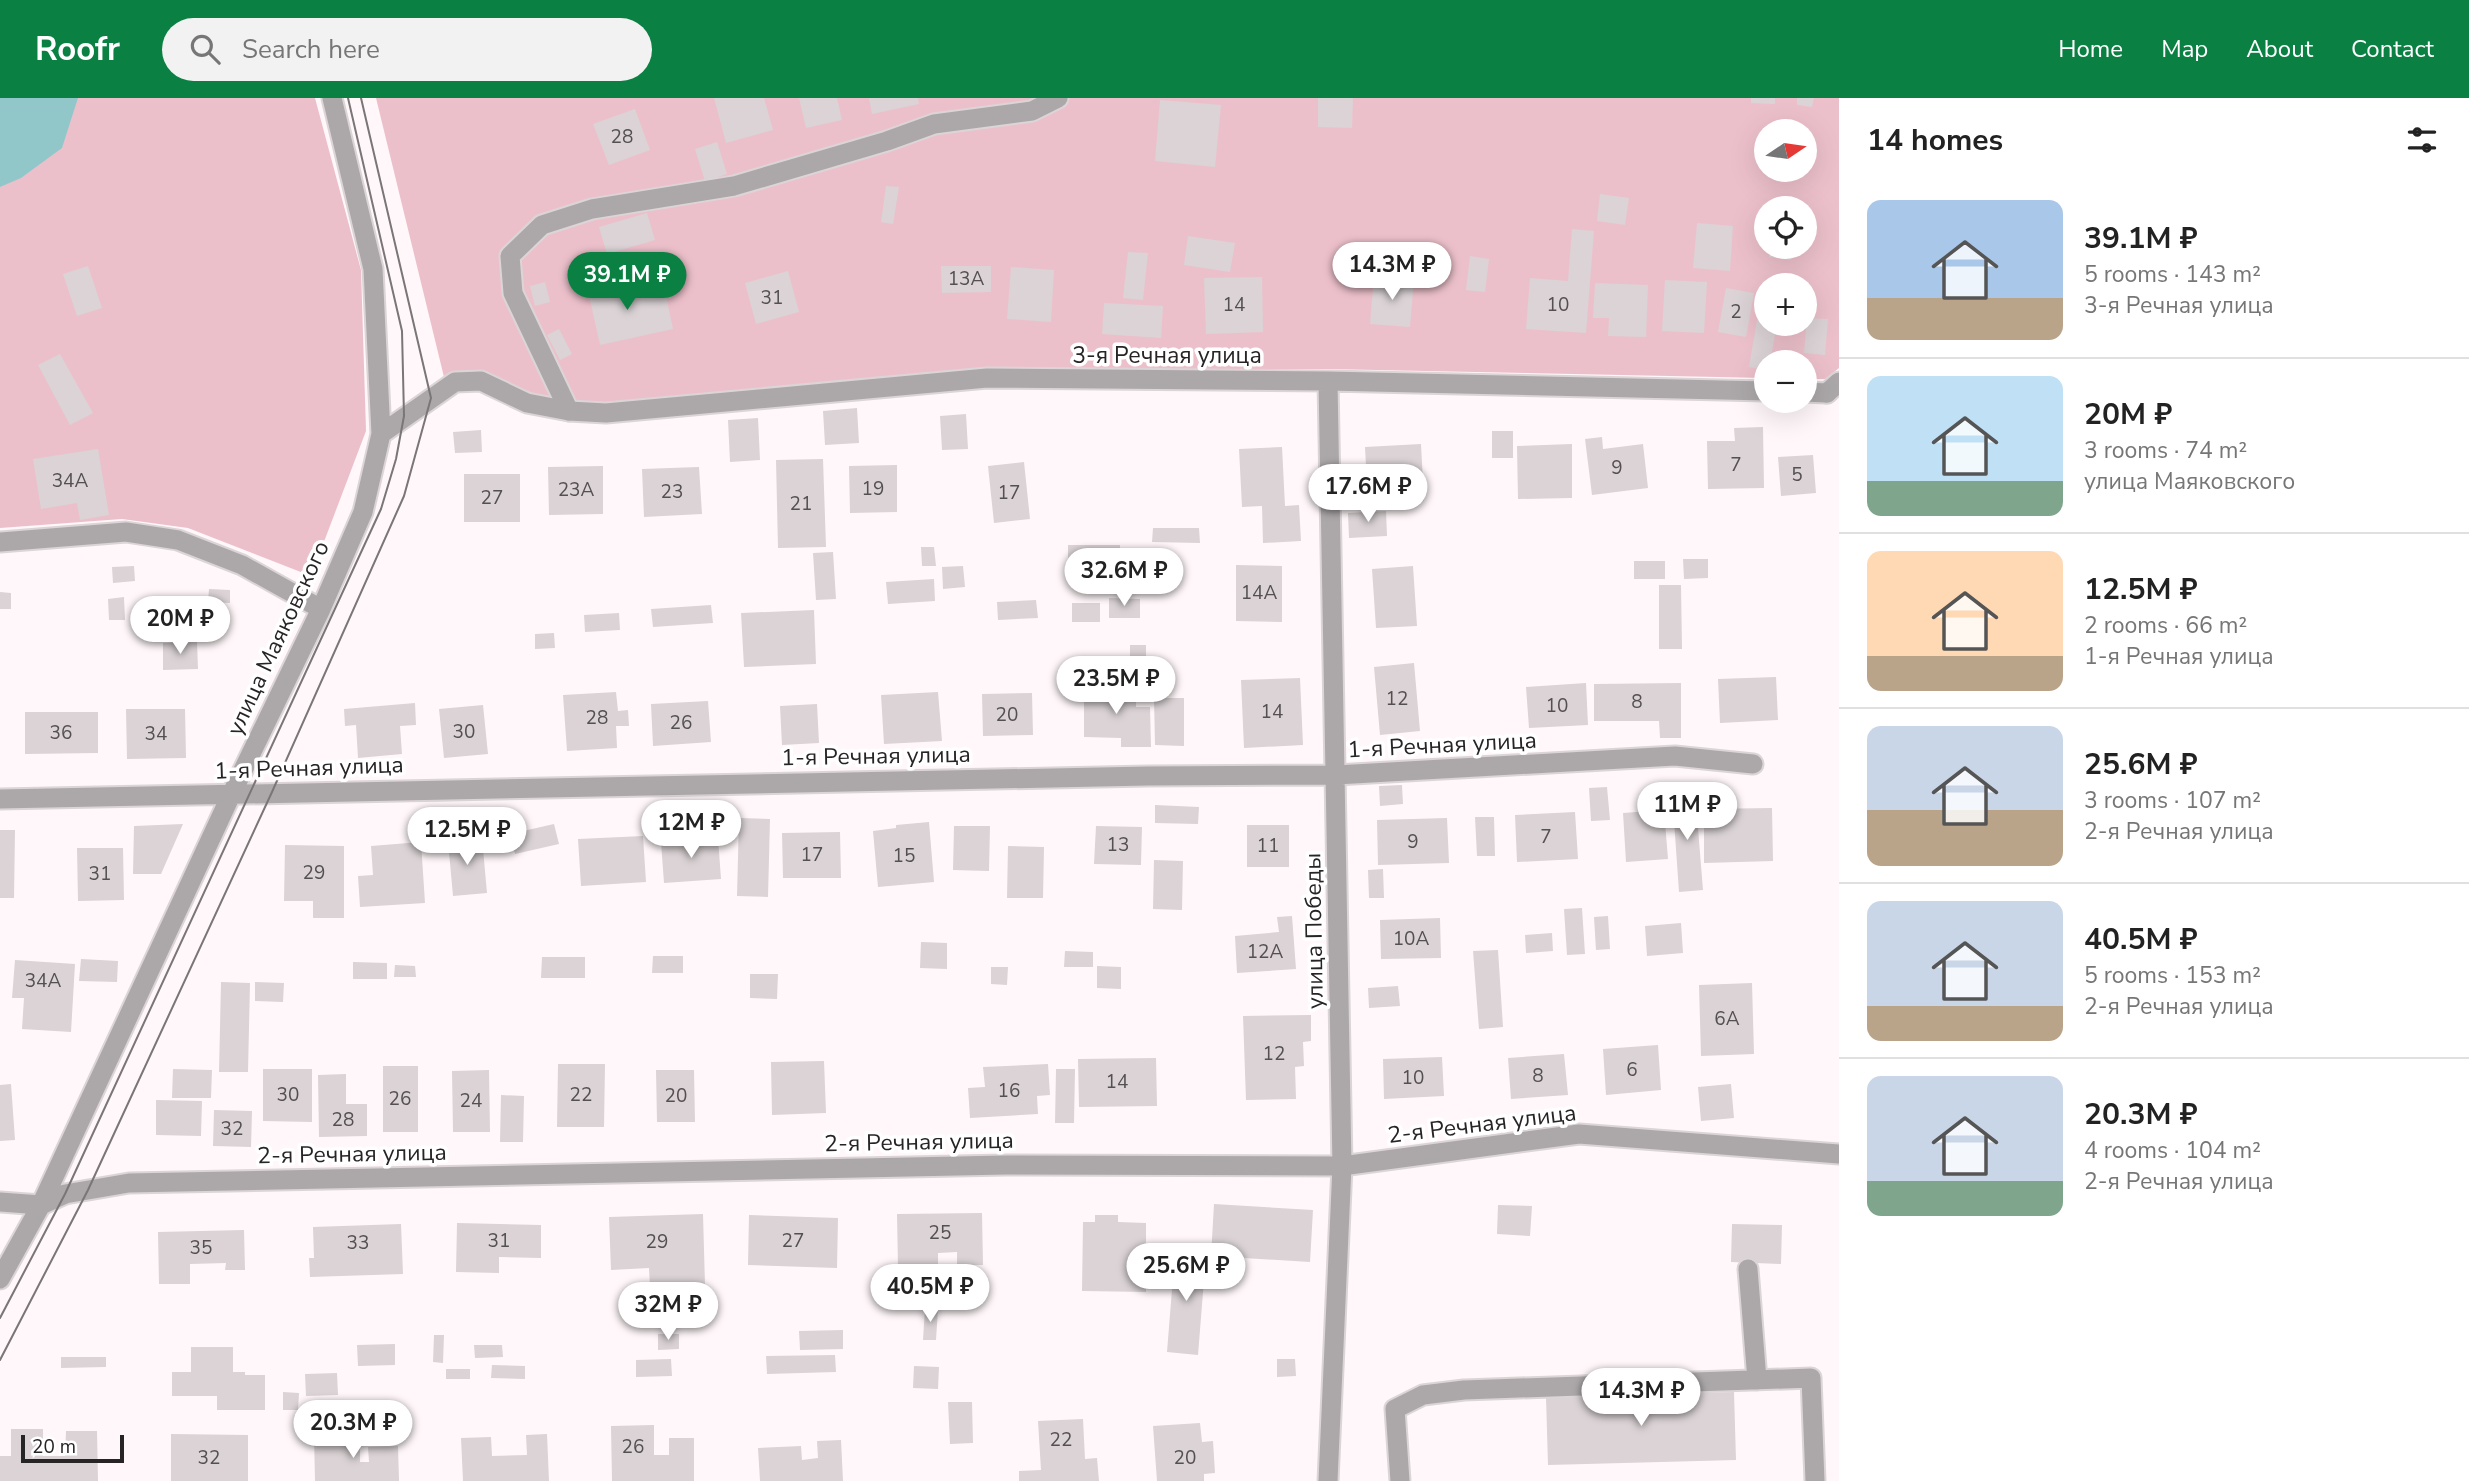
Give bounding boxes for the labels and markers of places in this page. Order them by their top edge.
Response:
pin: 14.3M ₽ [1327,242,1457,302]
pin: 39.1M ₽ [562,252,692,312]
pin: 17.6M ₽ [1303,464,1433,524]
pin: 32.6M ₽ [1059,548,1189,608]
pin: 20M ₽ [131,596,229,656]
pin: 23.5M ₽ [1051,656,1181,716]
pin: 11M ₽ [1638,782,1736,842]
pin: 12M ₽ [642,800,740,860]
pin: 12.5M ₽ [402,808,532,867]
pin: 25.6M ₽ [1121,1244,1251,1303]
pin: 40.5M ₽ [865,1264,995,1324]
pin: 32M ₽ [619,1282,717,1342]
pin: 14.3M ₽ [1576,1368,1706,1428]
pin: 20.3M ₽ [288,1400,418,1460]

